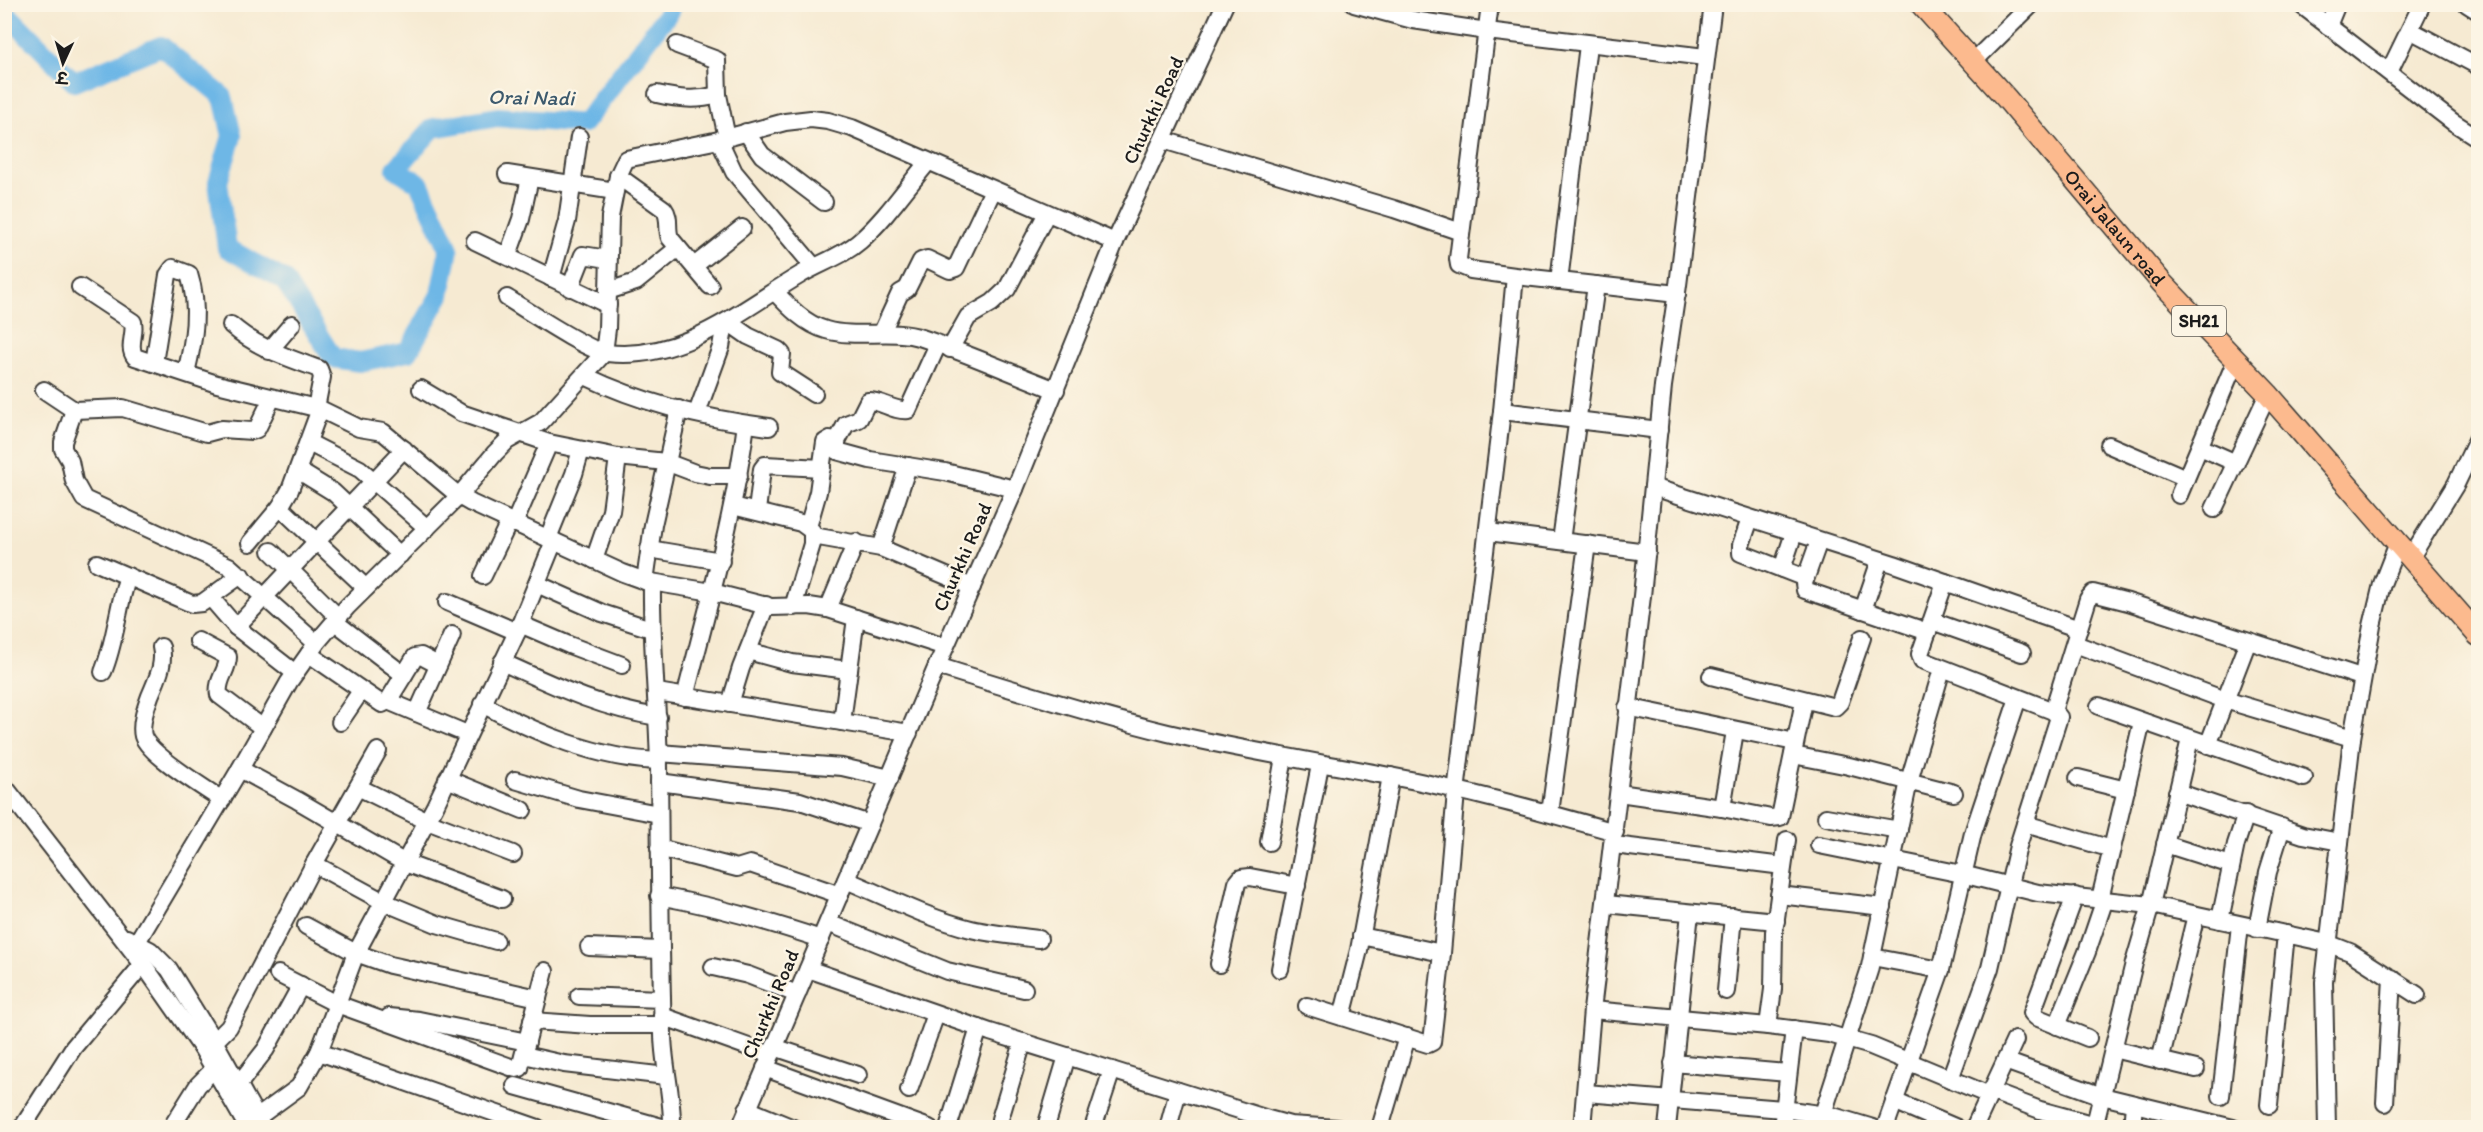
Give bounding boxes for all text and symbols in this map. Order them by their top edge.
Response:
north arrow [33,33,93,93]
street label: Churkhi Road [1118,52,1189,168]
text: उ [55,68,70,87]
water label: Orai Nadi [488,84,577,110]
street label: Orai Jalaun road [2059,164,2171,291]
road number: SH21 [2172,306,2226,336]
street label: Churkhi Road [927,499,997,615]
street label: Churkhi Road [736,946,804,1062]

